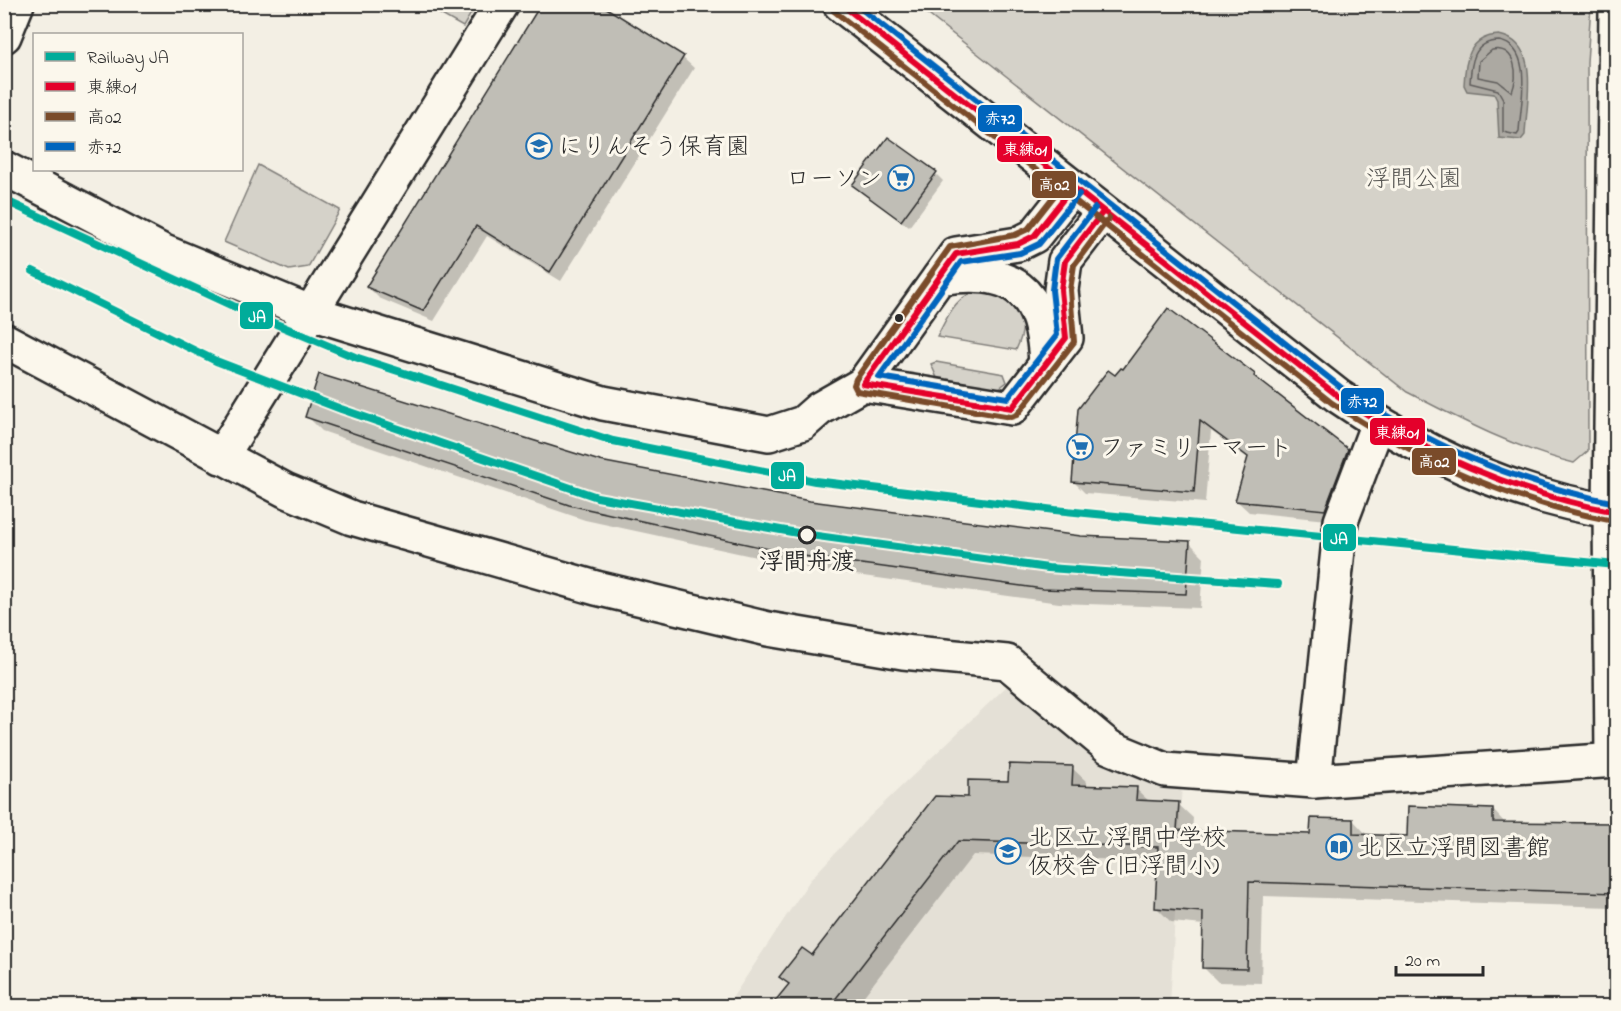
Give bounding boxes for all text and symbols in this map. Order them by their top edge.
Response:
legend [33,33,243,171]
text: Railway JA [87,46,169,72]
text: 東練01 [87,76,137,102]
line badge: 赤72 [977,104,1023,133]
text: 高02 [87,106,122,132]
text: 赤72 [985,108,1015,132]
school or university icon: にりんそう保育園 [524,131,554,161]
place label: にりんそう保育園 [558,131,750,166]
line badge: 東練01 [996,135,1053,163]
text: 赤72 [87,136,121,162]
text: 東練01 [1003,139,1048,163]
place label: ローソン [786,163,882,198]
supermarket icon: ローソン [886,163,916,193]
park label: 浮間公園 [1366,163,1462,198]
line badge: 高02 [1031,170,1077,199]
text: 高02 [1039,174,1069,198]
line badge: JA [239,301,274,330]
text: JA [248,306,266,330]
unlabelled marker [893,312,905,324]
line badge: 赤72 [1340,387,1385,415]
text: 赤72 [1347,391,1377,415]
line badge: 東練01 [1369,417,1426,446]
text: 東練01 [1375,422,1420,446]
supermarket icon: ファミリーマート [1065,432,1095,462]
place label: ファミリーマート [1100,432,1292,467]
line badge: 高02 [1411,447,1457,476]
text: 高02 [1419,451,1449,475]
line badge: JA [770,461,805,490]
text: JA [778,465,796,489]
line badge: JA [1322,523,1357,552]
marker: 浮間舟渡 [798,526,816,544]
text: JA [1330,528,1348,552]
place label: 浮間舟渡 [759,546,855,581]
place label: 北区立 浮間中学校 仮校舎 (旧浮間小) [1028,822,1226,885]
library icon: 北区立浮間図書館 [1324,832,1354,862]
place label: 北区立浮間図書館 [1358,832,1550,867]
school or university icon: 北区立 浮間中学校 仮校舎 (旧浮間小) [993,836,1023,866]
scale bar [1396,939,1483,977]
text: 20 m [1405,949,1440,975]

